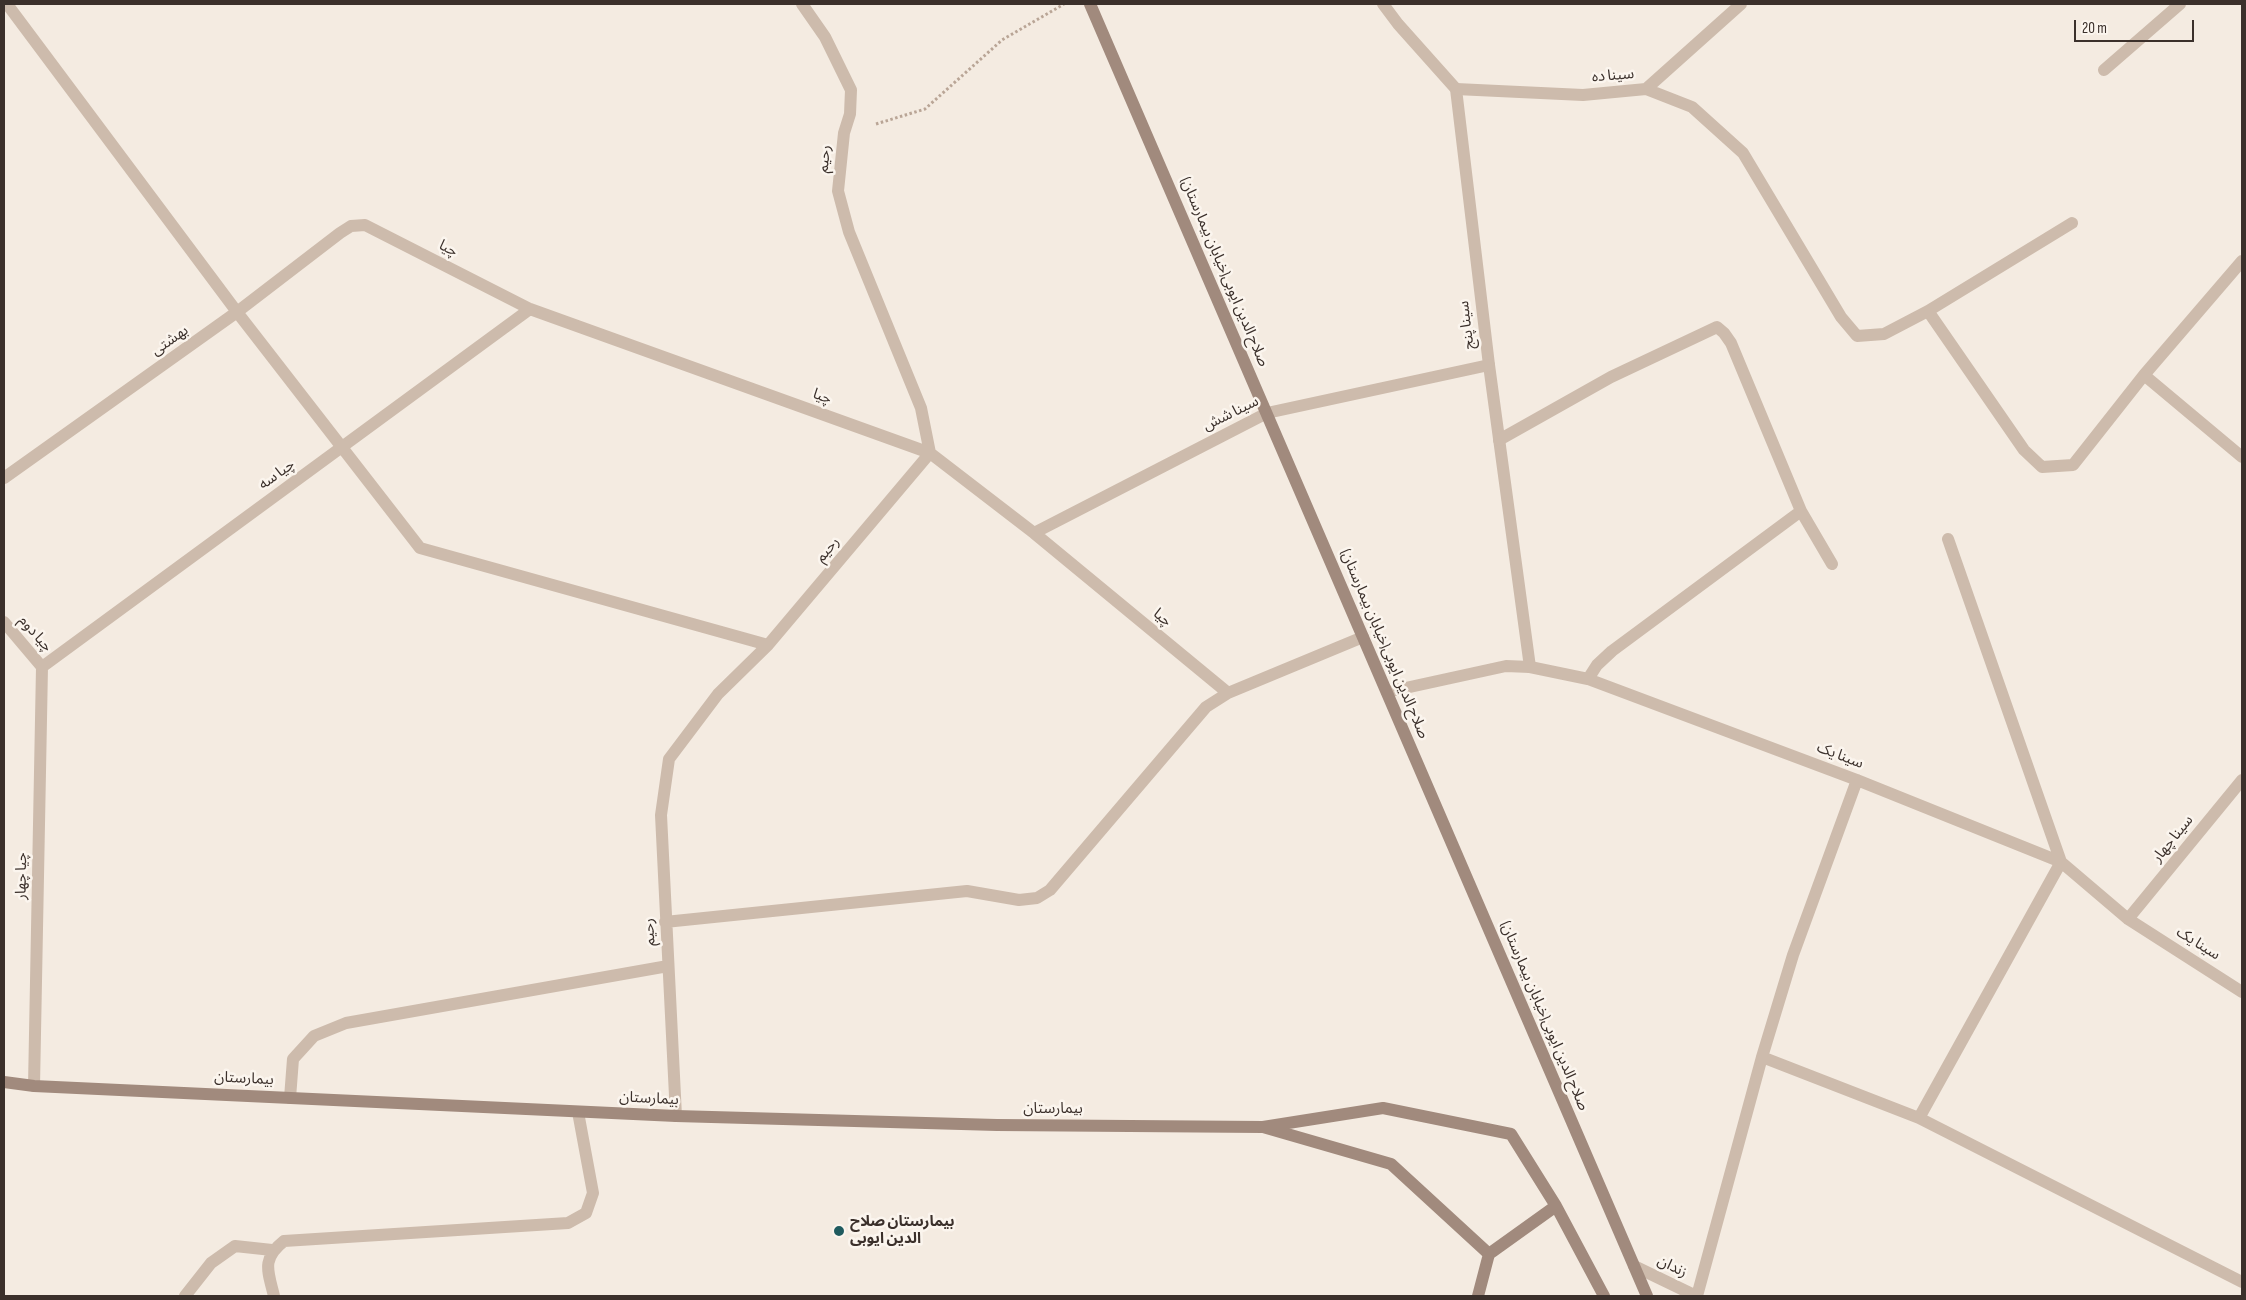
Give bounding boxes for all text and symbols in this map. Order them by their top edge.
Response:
scale bar [2076,10,2196,42]
text: 20 m [2082,19,2107,38]
street label: سینا ده [1591,65,1635,87]
street label: رحیم [815,144,835,174]
street label: صلاح الدین ایوبی(خیابان بیمارستان) [1176,175,1272,369]
street label: چیا [436,237,460,261]
street label: سینا پنج [1455,300,1479,350]
street label: بهشتی [148,322,192,360]
street label: چیا [810,385,834,409]
street label: سینا شش [1200,393,1262,435]
street label: چیا سه [255,456,299,494]
street label: رحیم [812,534,844,566]
street label: صلاح الدین ایوبی(خیابان بیمارستان) [1336,547,1432,741]
street label: چیا [1149,605,1175,631]
street label: چیا دوم [14,612,56,656]
street label: سینا یک [1814,739,1866,773]
street label: سینا چهار [2149,812,2197,866]
street label: چیا چهار [13,852,31,900]
street label: رحیم [640,918,660,946]
street label: صلاح الدین ایوبی(خیابان بیمارستان) [1496,919,1592,1113]
street label: سینا یک [2173,924,2223,964]
street label: بیمارستان [214,1068,274,1090]
street label: بیمارستان [619,1088,679,1110]
street label: بیمارستان [1023,1100,1083,1118]
place label: بیمارستان صلاح الدین ایوبی [850,1213,954,1248]
marker: بیمارستان صلاح الدین ایوبی [832,1224,846,1238]
street label: زندان [1654,1252,1690,1282]

